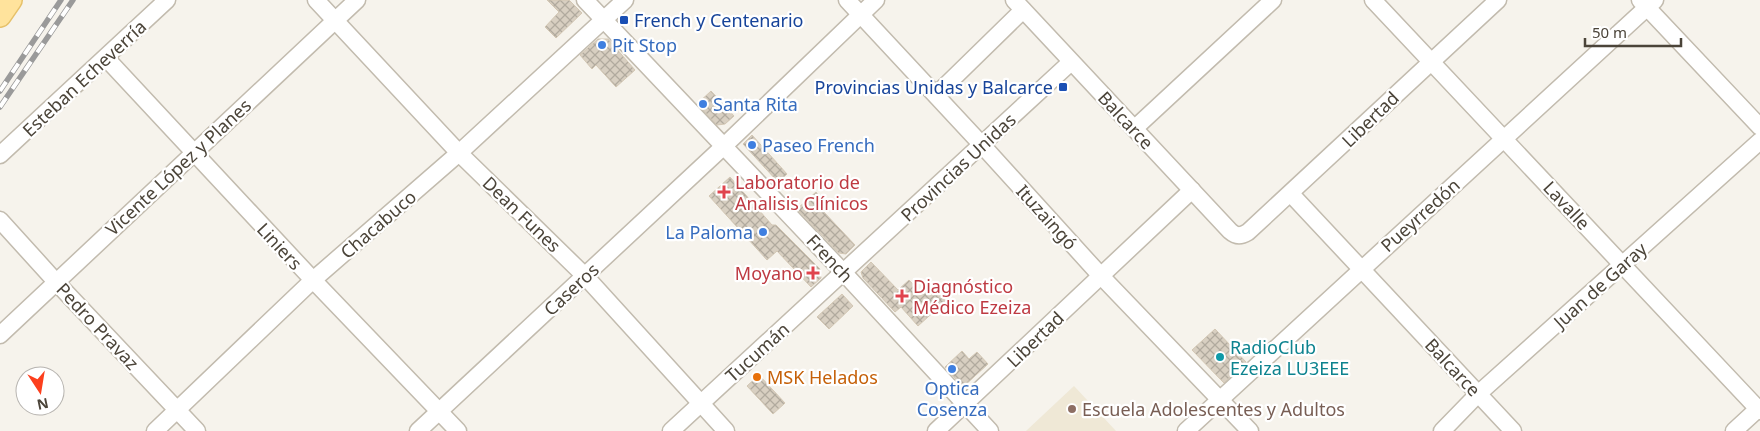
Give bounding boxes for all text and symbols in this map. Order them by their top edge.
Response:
place label: French y Centenario [634,8,804,32]
street label: Esteban Echeverría [17,14,151,142]
marker: French y Centenario [618,14,630,26]
scale bar [1585,15,1681,47]
text: 50 m [1592,22,1627,42]
place label: Pit Stop [612,33,677,57]
marker: Pit Stop [596,39,608,51]
place label: Provincias Unidas y Balcarce [815,75,1053,99]
marker: Provincias Unidas y Balcarce [1057,81,1069,93]
street label: Balcarce [1093,86,1159,154]
street label: Libertad [1336,86,1404,152]
place label: Santa Rita [713,92,798,116]
street label: Vicente López y Planes [100,93,256,241]
marker: Santa Rita [697,98,709,110]
street label: Provincias Unidas [895,107,1021,227]
place label: Paseo French [762,133,875,157]
marker: Paseo French [746,139,758,151]
place label: Laboratorio de Analisis Clínicos [735,170,868,215]
street label: Dean Funes [478,171,566,257]
street label: Pueyrredón [1375,173,1465,257]
street label: Lavalle [1538,176,1596,234]
street label: Ituzaingó [1011,179,1083,255]
street label: Chacabuco [335,184,421,264]
marker: Laboratorio de Analisis Clínicos [717,185,731,199]
street label: Liniers [252,217,308,275]
place label: La Paloma [665,220,753,244]
marker: La Paloma [757,226,769,238]
street label: French [802,229,858,287]
street label: Juan de Garay [1547,236,1652,335]
street label: Caseros [538,257,604,321]
place label: Moyano [735,261,803,285]
marker: Moyano [807,267,819,279]
place label: Diagnóstico Médico Ezeiza [913,274,1031,319]
street label: Pedro Pravaz [52,277,144,375]
marker: Diagnóstico Médico Ezeiza [895,289,909,303]
street label: Libertad [1001,306,1069,372]
street label: Tucumán [720,317,794,387]
street label: Balcarce [1420,333,1486,401]
place label: RadioClub Ezeiza LU3EEE [1230,335,1349,380]
marker: RadioClub Ezeiza LU3EEE [1214,351,1226,363]
marker: Optica Cosenza [946,363,958,375]
place label: MSK Helados [767,365,878,389]
north arrow [15,366,65,416]
marker: MSK Helados [751,371,763,383]
place label: Optica Cosenza [917,376,987,421]
text: N [35,394,50,415]
place label: Escuela Adolescentes y Adultos [1082,397,1345,421]
marker: Escuela Adolescentes y Adultos [1066,403,1078,415]

